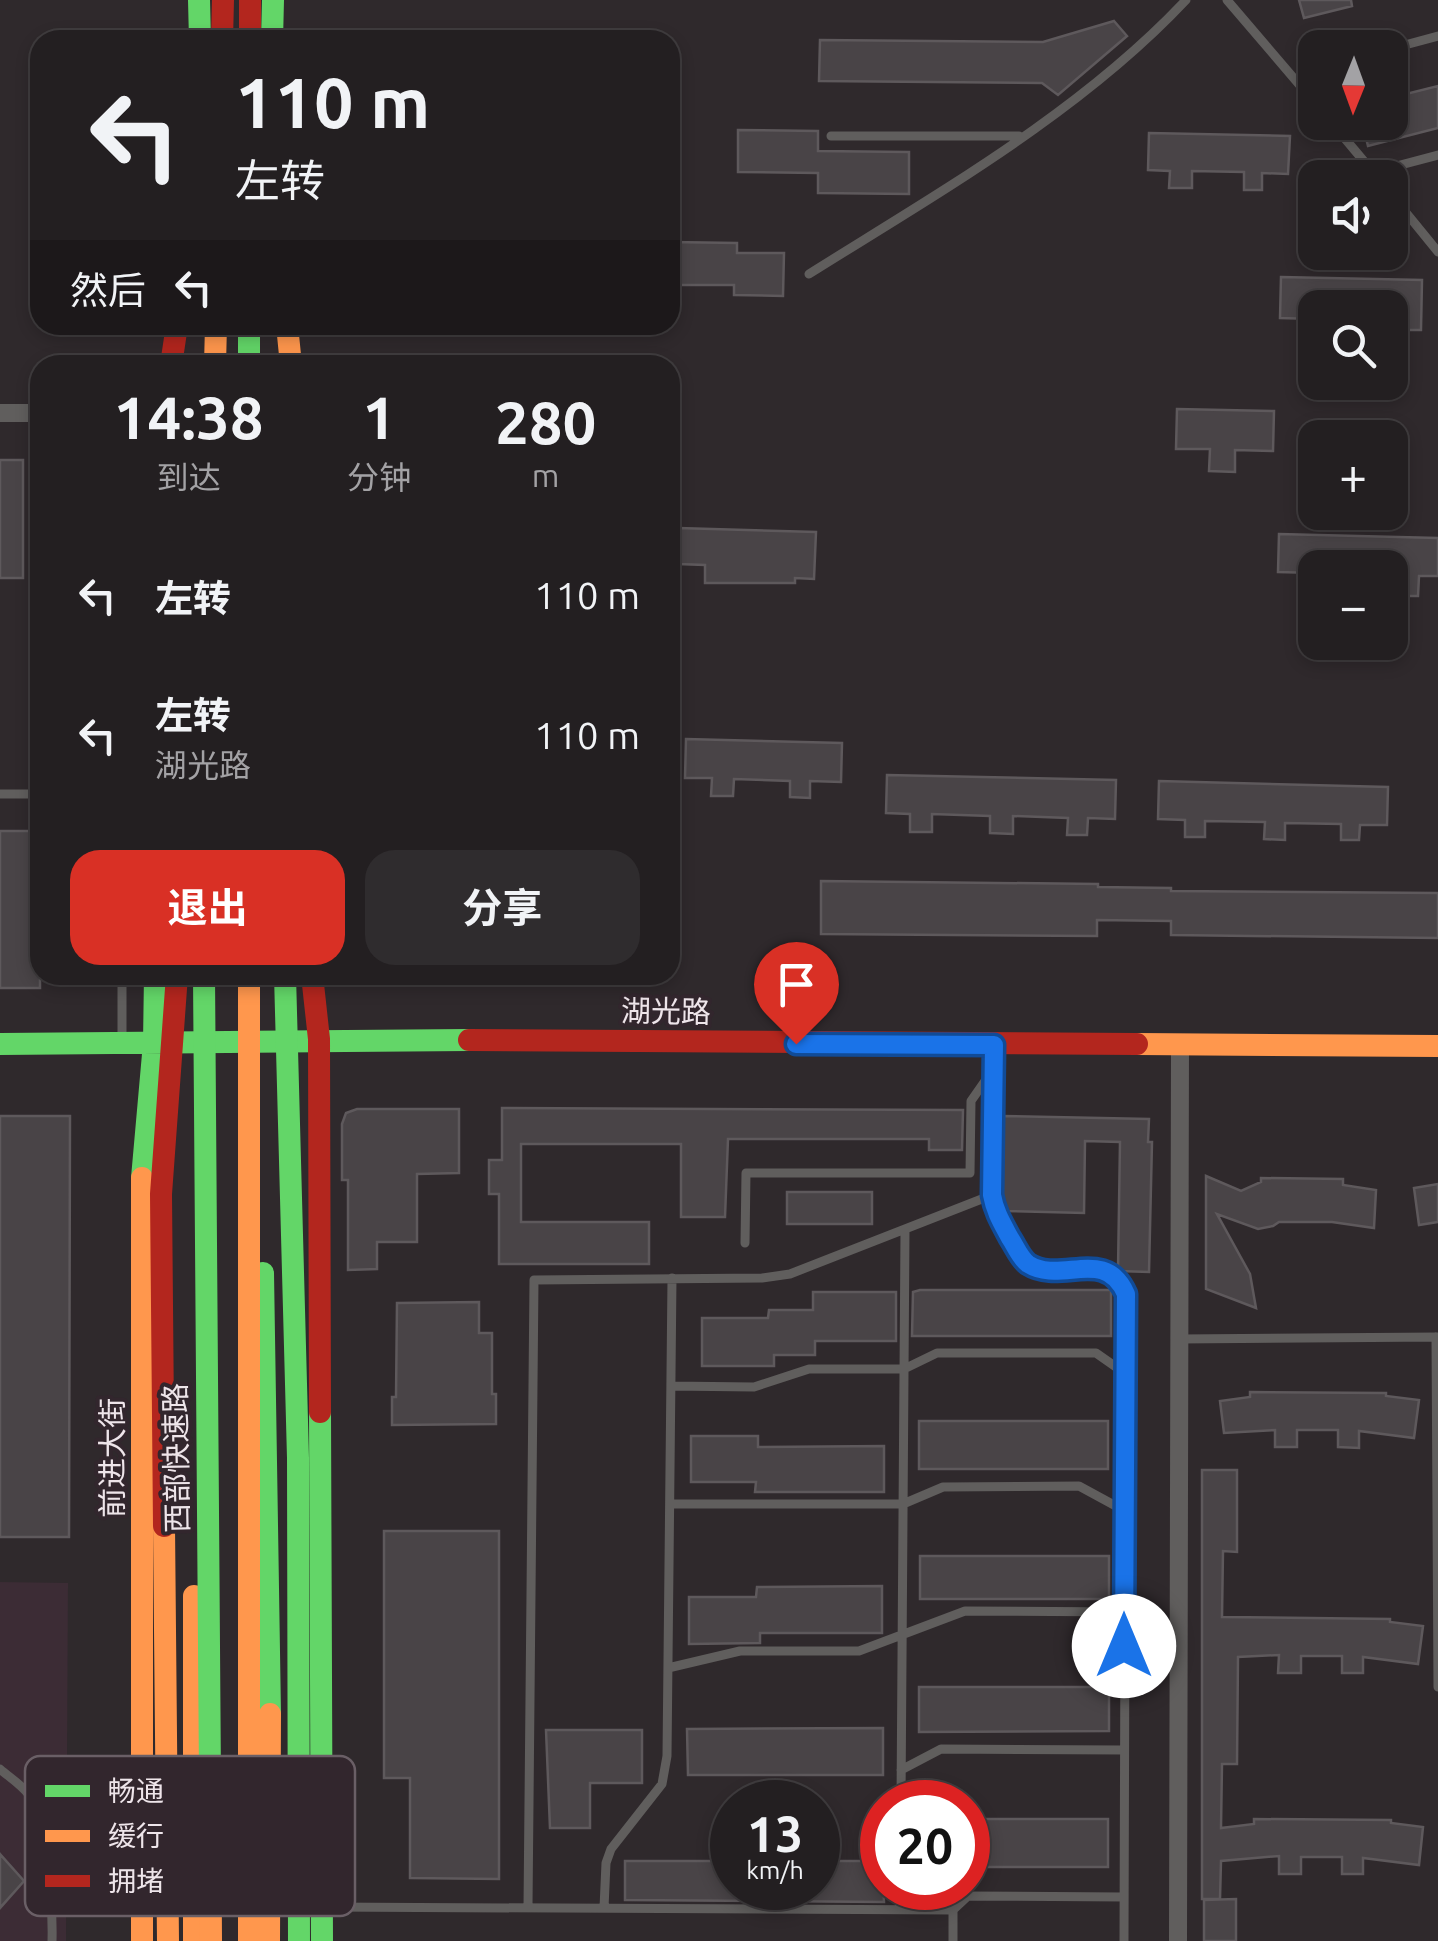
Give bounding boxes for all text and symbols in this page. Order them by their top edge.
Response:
north arrow [1298,30,1408,140]
map controls [1298,30,1408,660]
text: 110 m [235,63,430,141]
icon: left [70,70,200,200]
text: 左转 [235,155,325,206]
button: sound [1298,160,1408,270]
icon: left [166,260,221,315]
text: 然后 [70,269,146,311]
button: search [1298,290,1408,400]
text: 14:38 [114,383,264,450]
text: 1 [362,383,396,450]
text: 280 [495,388,596,455]
button: + [1298,420,1408,530]
text: m [532,457,559,493]
text: 到达 [157,459,221,495]
text: 分钟 [347,459,411,495]
button: − [1298,550,1408,660]
icon: left [70,568,125,623]
text: 110 m [534,574,640,616]
text: 左转 [155,577,231,619]
text: 左转 [155,694,231,736]
icon: left [70,708,125,763]
text: 110 m [534,714,640,756]
text: 湖光路 [155,747,251,783]
button: 退出 [70,850,345,965]
button: 分享 [365,850,640,965]
pin [754,942,839,1045]
icon: arrive [769,957,824,1012]
street label: 湖光路 [621,993,711,1029]
street label: 西部快速路 [158,1383,194,1533]
street label: 前进大街 [95,1398,129,1518]
position arrow [1072,1594,1176,1698]
legend [25,1756,355,1916]
text: 畅通 [108,1775,164,1806]
speed limit sign: 20 [860,1780,990,1910]
text: 13 [747,1805,803,1861]
text: 缓行 [108,1820,164,1851]
text: km/h [746,1856,804,1884]
text: 拥堵 [108,1865,164,1896]

